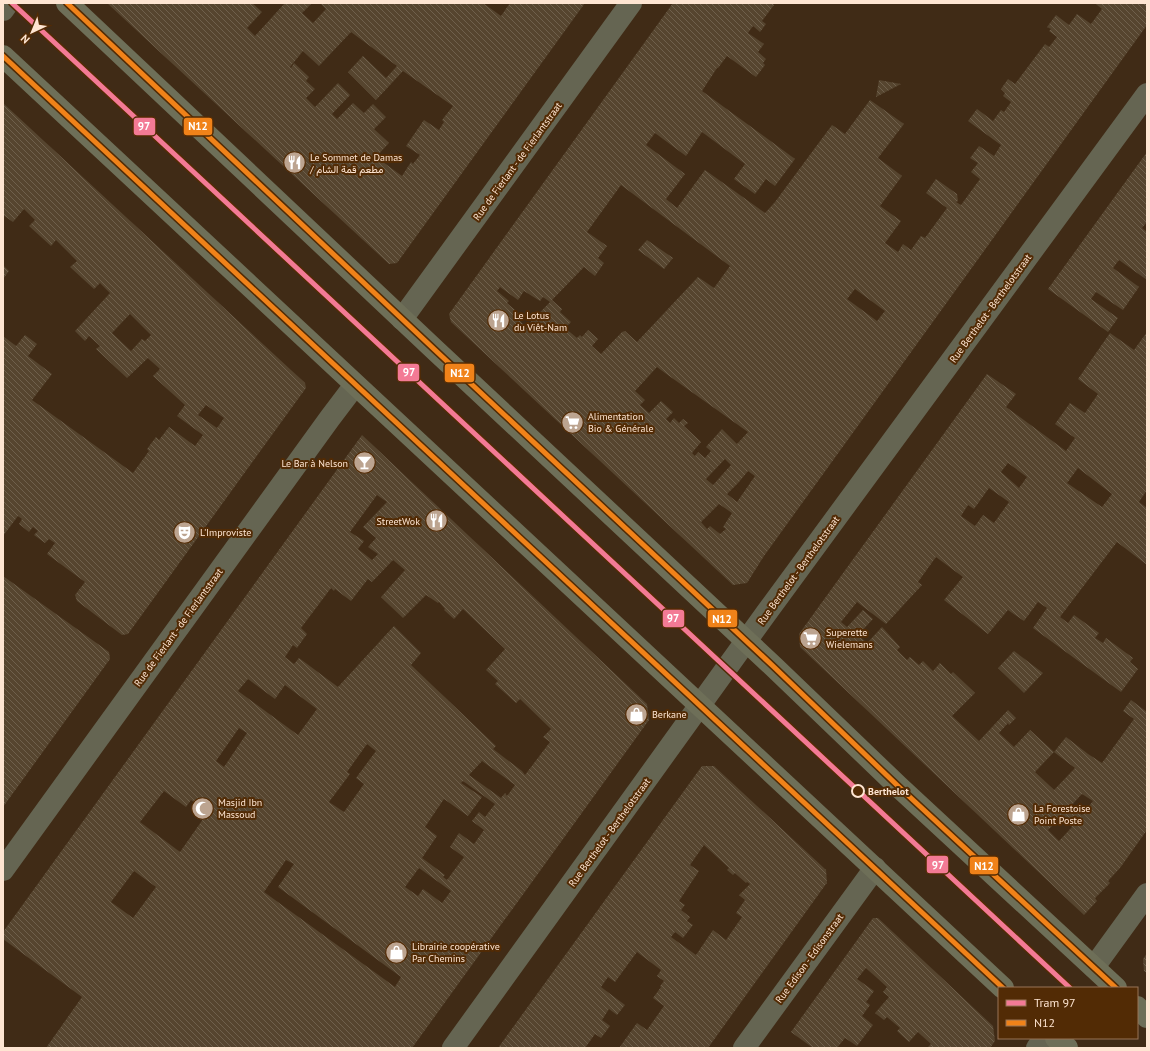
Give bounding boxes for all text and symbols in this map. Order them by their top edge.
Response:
north arrow [12,12,52,52]
text: N [18,32,33,47]
street label: Rue de Fierlant - de Fierlantstraat [470,99,565,223]
line badge: 97 [133,117,156,136]
line badge: N12 [183,117,213,136]
text: 97 [138,119,150,133]
text: N12 [188,119,208,133]
restaurant icon: Le Sommet de Damas / مطعم قمة الشام [282,150,308,176]
place label: Le Sommet de Damas / مطعم قمة الشام [309,151,402,176]
street label: Rue Berthelot - Berthelotstraat [947,251,1035,365]
restaurant icon: Le Lotus du Viêt-Nam [486,308,512,334]
place label: Le Lotus du Viêt-Nam [514,309,567,334]
line badge: 97 [397,363,420,382]
line badge: N12 [444,363,475,383]
text: 97 [403,365,415,379]
text: N12 [450,366,470,380]
supermarket icon: Alimentation Bio & Générale [559,409,585,435]
place label: Alimentation Bio & Générale [588,410,653,435]
bar icon: Le Bar à Nelson [351,450,377,476]
place label: Le Bar à Nelson [281,457,348,470]
restaurant icon: StreetWok [423,508,449,534]
street label: Rue Berthelot - Berthelotstraat [755,513,843,627]
place label: StreetWok [376,515,420,528]
theatre icon: L'Improviste [171,519,197,545]
place label: L'Improviste [200,526,251,539]
street label: Rue de Fierlant - de Fierlantstraat [131,565,226,689]
line badge: 97 [662,609,685,628]
line badge: N12 [707,609,738,628]
text: 97 [667,611,679,625]
text: N12 [712,612,732,626]
supermarket icon: Superette Wielemans [797,625,823,651]
place label: Superette Wielemans [826,626,873,651]
shop icon: Berkane [624,701,650,727]
place label: Berkane [652,708,687,721]
street label: Rue Berthelot - Berthelotstraat [566,775,654,889]
marker: Berthelot [851,784,865,798]
place label: Berthelot [868,785,909,798]
mosque icon: Masjid Ibn Massoud [189,795,215,821]
place label: Masjid Ibn Massoud [218,796,262,821]
shop icon: La Forestoise Point Poste [1005,801,1031,827]
place label: La Forestoise Point Poste [1034,802,1090,827]
line badge: 97 [926,855,949,874]
line badge: N12 [969,856,999,875]
text: 97 [932,858,944,872]
text: N12 [974,859,994,873]
street label: Rue Edison - Edisonstraat [773,910,847,1006]
shop icon: Librairie coopérative Par Chemins [384,939,410,965]
place label: Librairie coopérative Par Chemins [412,940,500,965]
legend [998,987,1138,1039]
text: Tram 97 [1034,995,1075,1010]
text: N12 [1034,1015,1055,1030]

